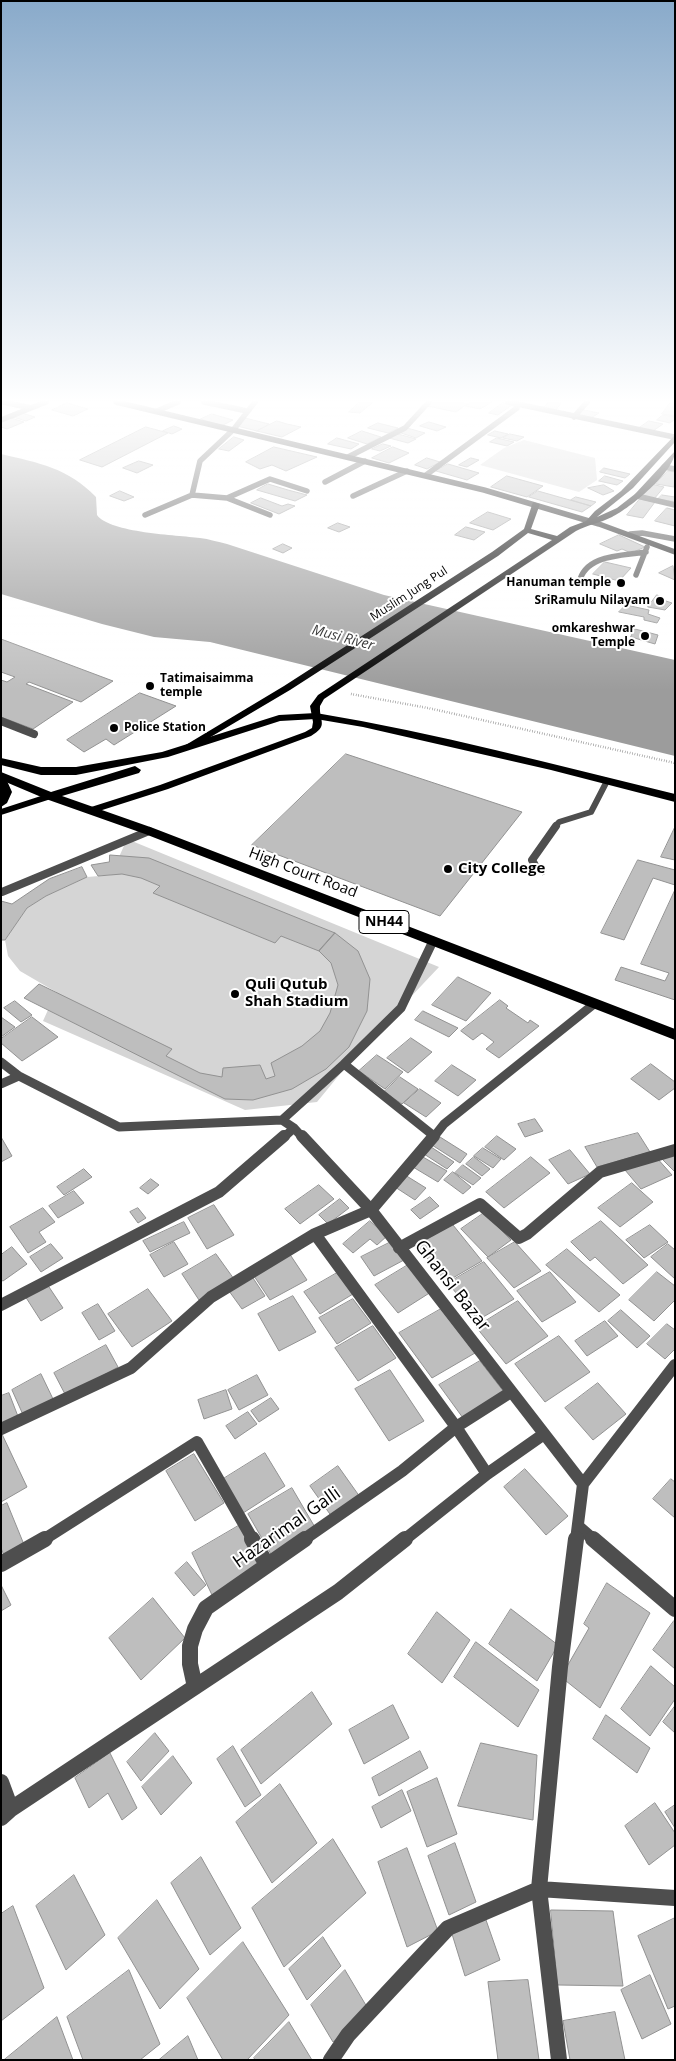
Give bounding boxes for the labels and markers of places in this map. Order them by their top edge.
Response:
place label: Hanuman temple [506,576,611,590]
marker: Hanuman temple [615,577,627,589]
place label: SriRamulu Nilayam [535,594,650,608]
marker: SriRamulu Nilayam [654,595,666,607]
place label: omkareshwar Temple [552,622,635,650]
marker: omkareshwar Temple [639,630,651,642]
place label: Tatimaisaimma temple [160,672,253,700]
marker: Tatimaisaimma temple [144,680,156,692]
place label: Police Station [124,721,206,735]
marker: Police Station [108,722,120,734]
place label: City College [458,860,545,878]
marker: City College [442,863,454,875]
place label: Quli Qutub Shah Stadium [245,976,348,1011]
marker: Quli Qutub Shah Stadium [229,988,241,1000]

